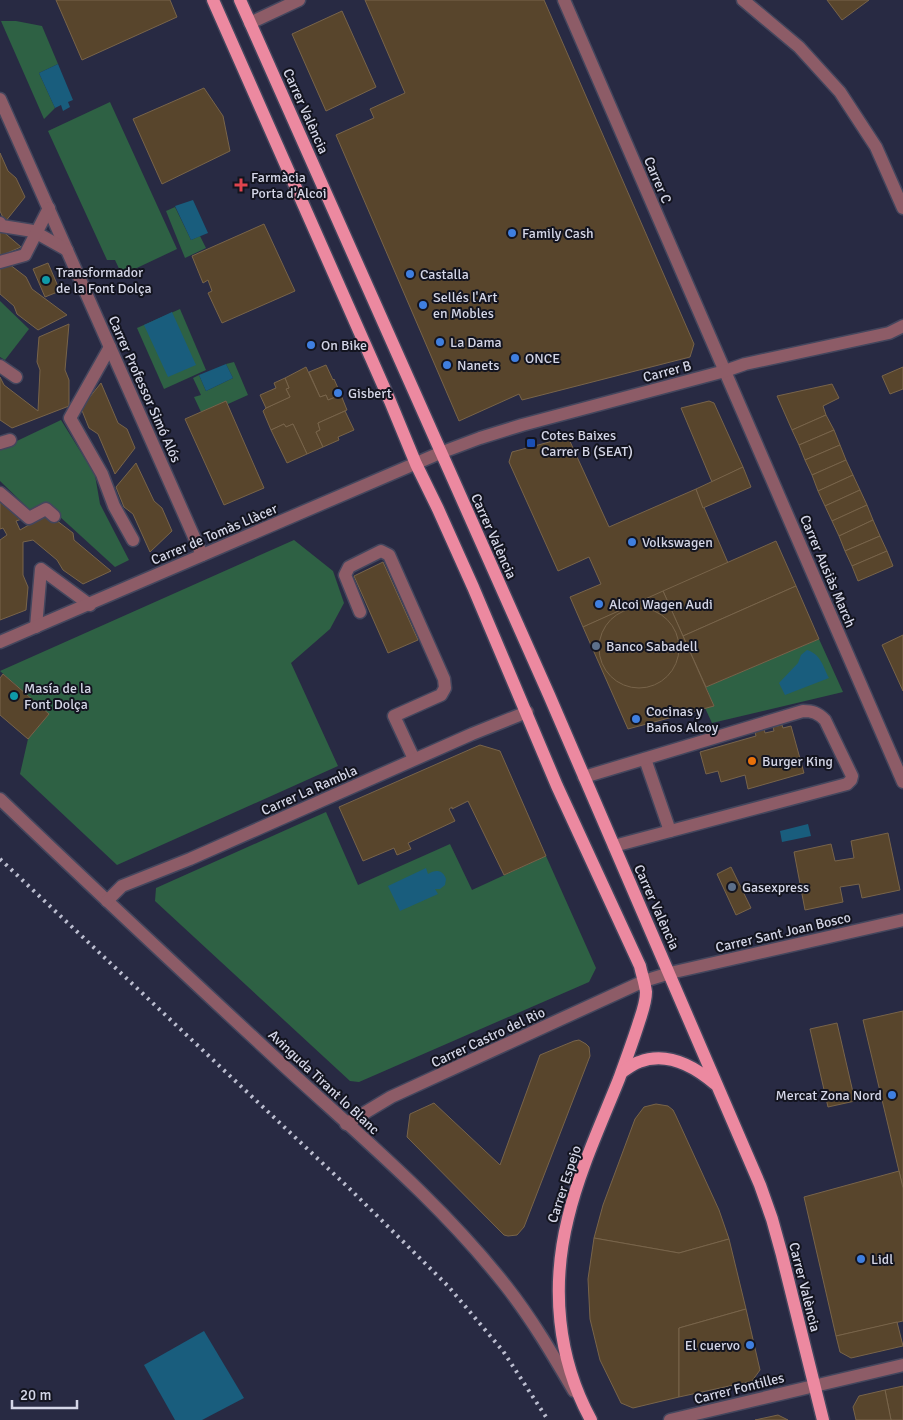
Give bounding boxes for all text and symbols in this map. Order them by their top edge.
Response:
street label: Carrer València [279,66,332,156]
street label: Carrer C [640,154,675,206]
place label: Farmàcia Porta d'Alcoi [251,169,327,202]
marker: Farmàcia Porta d'Alcoi [235,179,247,191]
place label: Family Cash [522,225,594,242]
marker: Family Cash [506,227,518,239]
place label: Transformador de la Font Dolça [56,264,152,297]
place label: Castalla [420,266,469,283]
marker: Castalla [404,268,416,280]
marker: Transformador de la Font Dolça [40,274,52,286]
place label: Sellés l'Art en Mobles [433,289,497,322]
marker: Sellés l'Art en Mobles [417,299,429,311]
street label: Carrer Professor Simó Alós [104,313,185,465]
place label: La Dama [450,334,502,351]
marker: La Dama [434,336,446,348]
place label: On Bike [321,337,367,354]
marker: On Bike [305,339,317,351]
place label: ONCE [525,350,560,367]
marker: ONCE [509,352,521,364]
place label: Nanets [457,357,499,374]
street label: Carrer B [641,357,693,386]
marker: Nanets [441,359,453,371]
place label: Gisbert [348,385,392,402]
marker: Gisbert [332,387,344,399]
place label: Cotes Baixes Carrer B (SEAT) [541,427,633,460]
marker: Cotes Baixes Carrer B (SEAT) [525,437,537,449]
street label: Carrer València [467,491,520,581]
street label: Carrer de Tomàs Llàcer [148,500,281,569]
street label: Carrer Ausiàs March [796,512,859,630]
place label: Volkswagen [642,534,713,551]
marker: Volkswagen [626,536,638,548]
place label: Alcoi Wagen Audi [609,596,713,613]
marker: Alcoi Wagen Audi [593,598,605,610]
place label: Banco Sabadell [606,638,698,655]
marker: Banco Sabadell [590,640,602,652]
place label: Masía de la Font Dolça [24,680,91,713]
marker: Masía de la Font Dolça [8,690,20,702]
place label: Cocinas y Baños Alcoy [646,703,719,736]
marker: Cocinas y Baños Alcoy [630,713,642,725]
place label: Burger King [762,753,833,770]
marker: Burger King [746,755,758,767]
street label: Carrer La Rambla [259,762,360,819]
street label: Carrer València [630,862,683,952]
place label: Gasexpress [742,879,809,896]
marker: Gasexpress [726,881,738,893]
street label: Carrer Sant Joan Bosco [714,909,852,956]
street label: Carrer Castro del Rio [429,1004,548,1071]
street label: Avinguda Tirant lo Blanc [265,1027,383,1138]
place label: Mercat Zona Nord [775,1087,882,1104]
marker: Mercat Zona Nord [886,1089,898,1101]
street label: Carrer Espejo [544,1143,585,1225]
street label: Carrer València [785,1241,824,1334]
place label: Lidl [871,1251,893,1268]
marker: Lidl [855,1253,867,1265]
place label: El cuervo [685,1337,740,1354]
marker: El cuervo [744,1339,756,1351]
street label: Carrer Fontilles [692,1369,786,1408]
scale bar [12,1378,78,1410]
text: 20 m [20,1386,51,1404]

